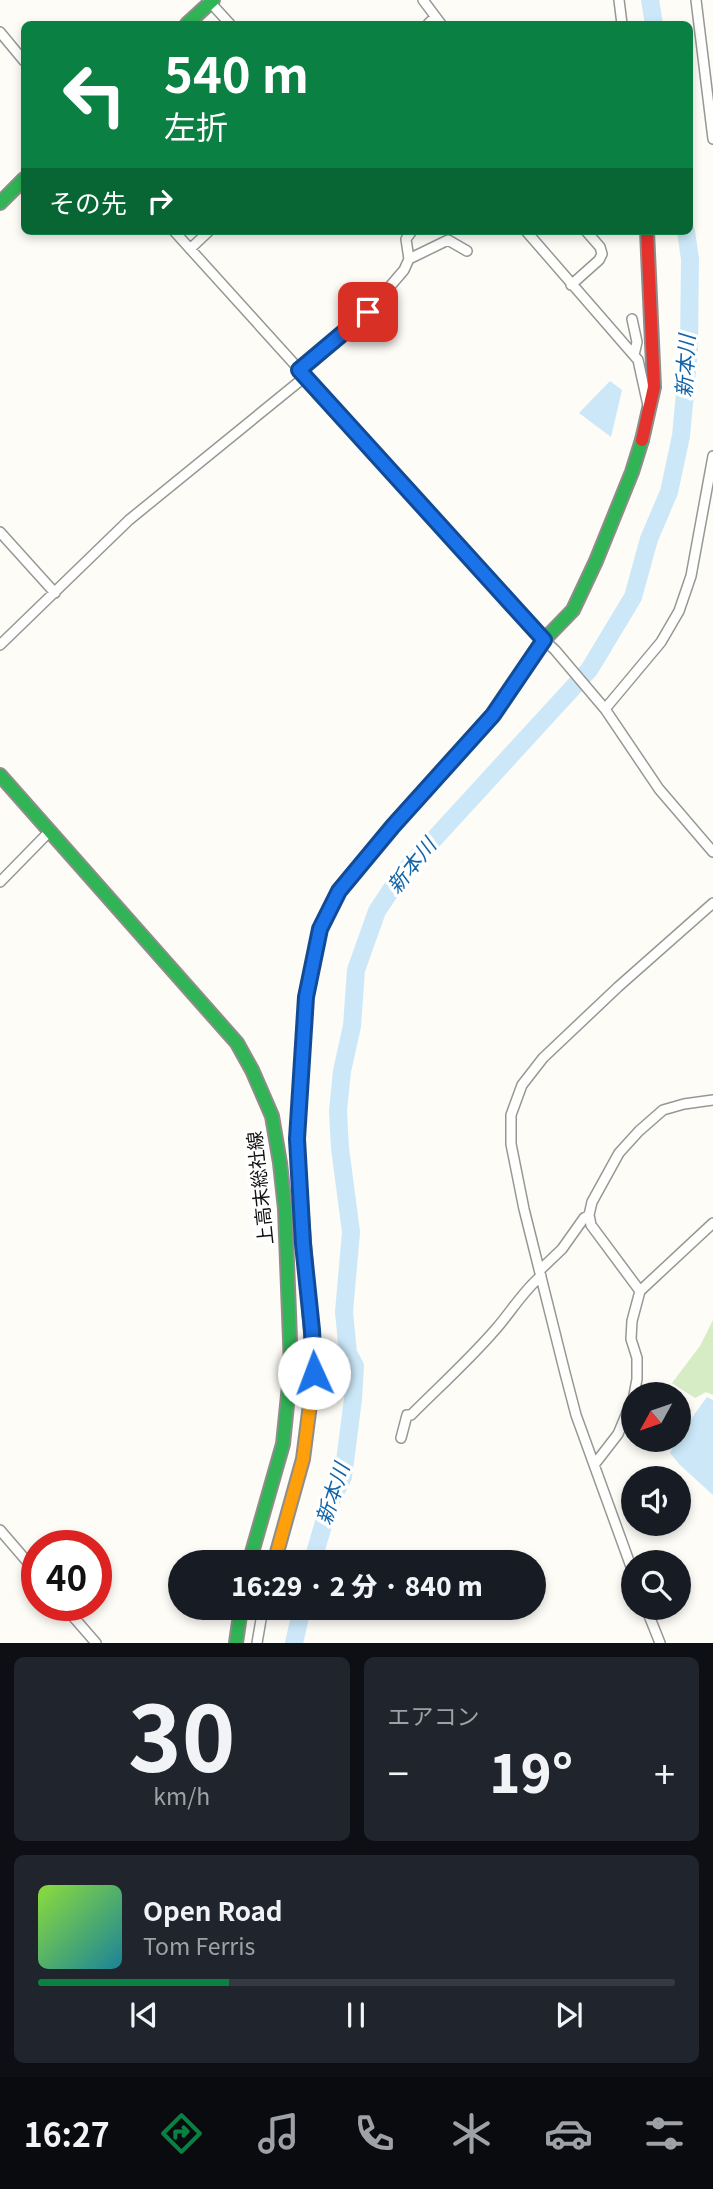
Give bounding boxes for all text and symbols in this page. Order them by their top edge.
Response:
text: 540 m [164,36,309,107]
icon: left [49,49,140,140]
text: 左折 [164,102,228,148]
icon: right [141,182,179,220]
text: その先 [49,183,127,220]
pin [338,282,398,342]
icon: arrive [349,293,387,331]
water label: 新本川 [667,332,701,398]
water label: 新本川 [379,829,443,899]
street label: 上高末総社線 [239,1130,278,1246]
position arrow [277,1336,351,1410]
north arrow [621,1382,691,1452]
map controls [621,1382,691,1620]
water label: 新本川 [307,1457,356,1528]
button: sound [621,1466,691,1536]
speed limit sign: 40 [21,1530,112,1621]
button: search [621,1550,691,1620]
text: 16:29 · 2 分 · 840 m [231,1566,483,1603]
text: 30 [128,1666,235,1798]
text: エアコン [388,1698,480,1732]
text: 19° [489,1733,573,1808]
text: − [388,1744,409,1799]
text: + [654,1744,675,1799]
text: km/h [153,1778,210,1812]
text: Open Road [143,1891,283,1928]
text: Tom Ferris [143,1928,255,1962]
icon: previous [125,1996,163,2034]
icon: pause [337,1996,375,2034]
icon: next [550,1996,588,2034]
icon: directions [157,2109,206,2158]
icon: music [254,2109,303,2158]
icon: phone [350,2109,399,2158]
icon: climate [447,2109,496,2158]
icon: car [544,2109,593,2158]
icon: filters [640,2109,689,2158]
text: 16:27 [24,2110,110,2156]

